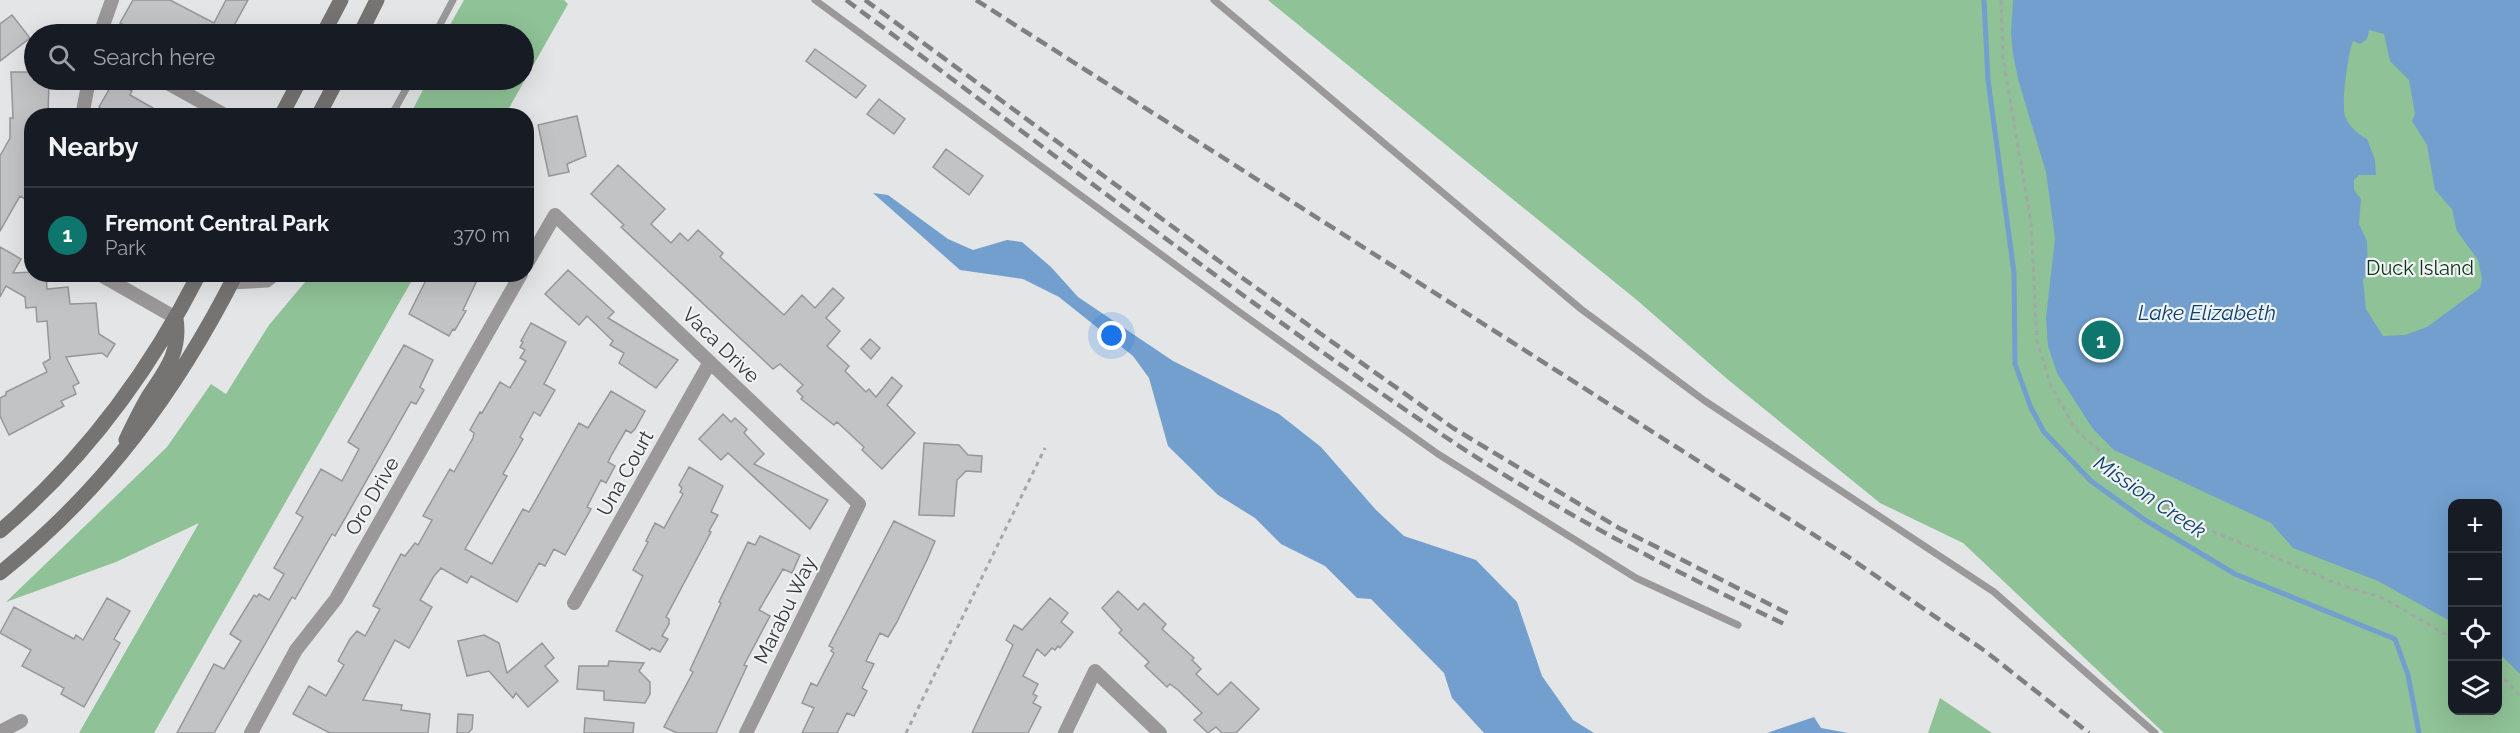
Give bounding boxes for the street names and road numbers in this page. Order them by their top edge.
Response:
street label: Vaca Drive [677,302,765,388]
street label: Una Court [592,426,658,520]
street label: Oro Drive [340,452,404,539]
street label: Marabu Way [749,552,821,667]

